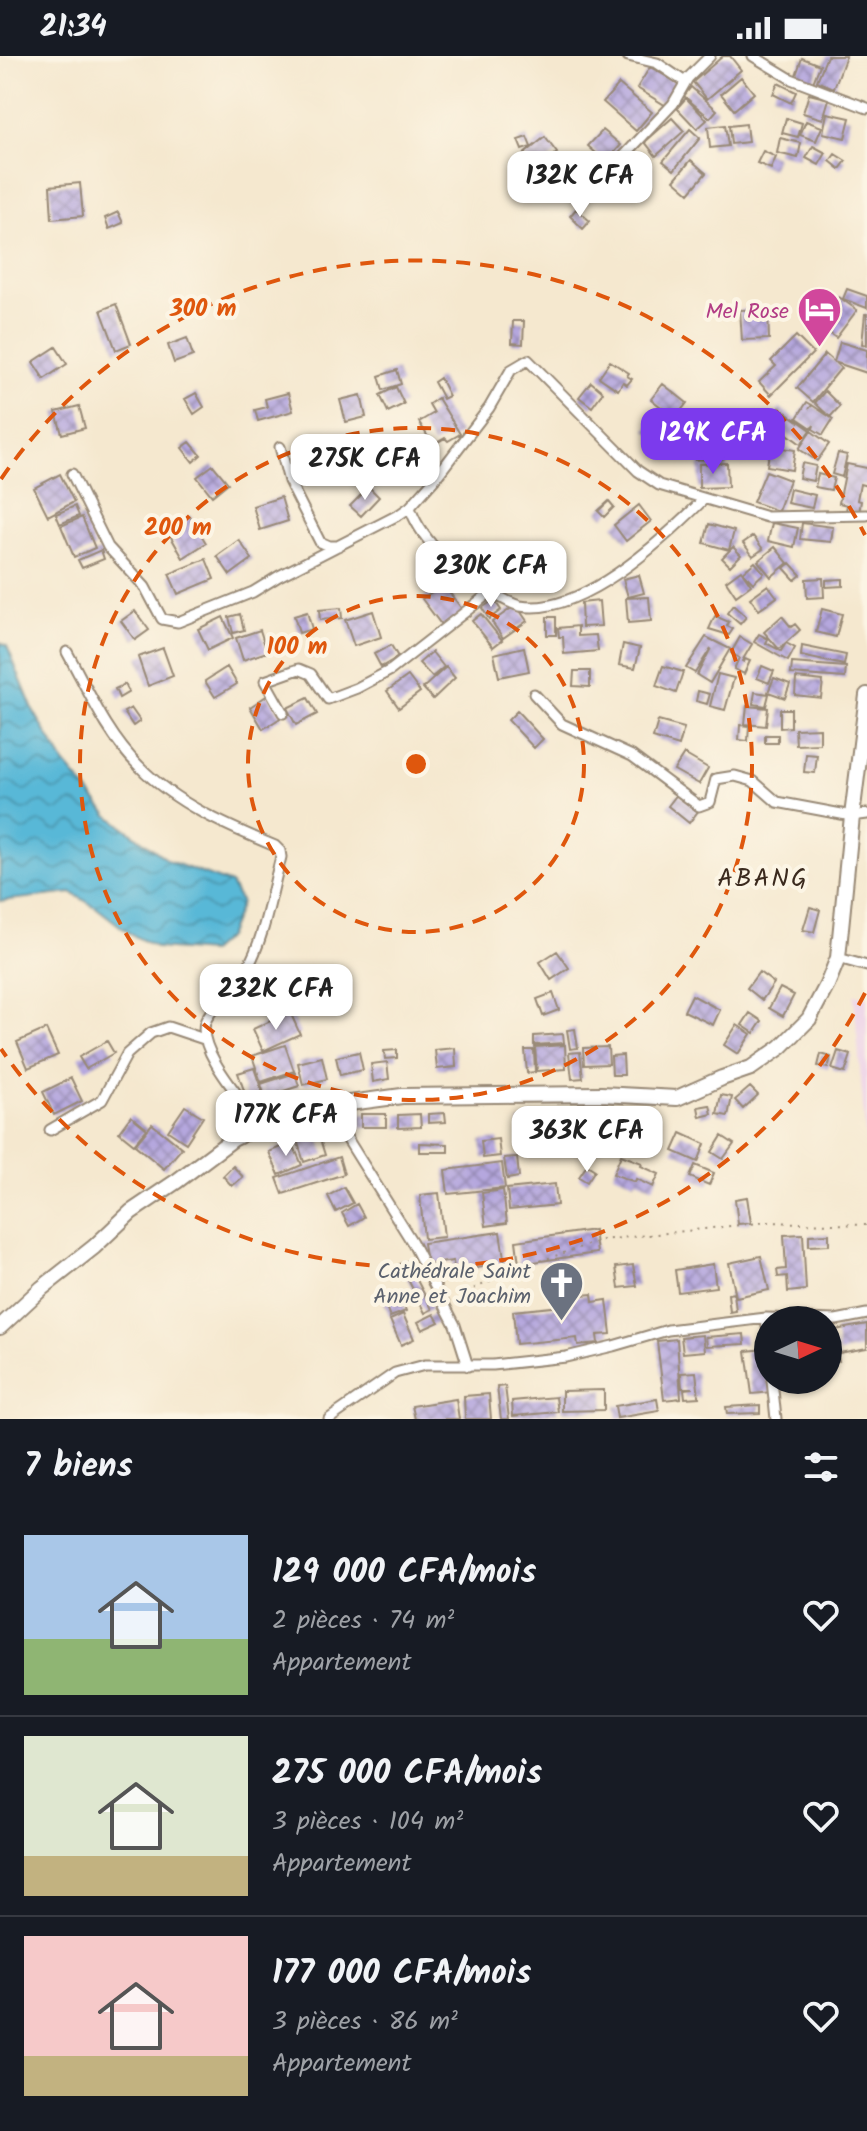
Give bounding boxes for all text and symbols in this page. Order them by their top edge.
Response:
text: 21:34 [40,4,107,52]
pin: 132K CFA [497,151,663,219]
text: 132K CFA [525,156,635,198]
hotel icon: Mel Rose [796,286,844,349]
text: 300 m [169,290,236,329]
place label: Mel Rose [705,295,789,330]
pin: 129K CFA [630,408,796,476]
text: 129K CFA [659,413,767,455]
pin: 275K CFA [282,434,448,502]
text: 275K CFA [309,439,421,481]
text: 200 m [144,509,212,548]
pin: 230K CFA [408,541,574,609]
text: 230K CFA [434,546,548,588]
text: 100 m [267,628,327,667]
centre of rings [402,750,430,778]
district label: ABANG [717,858,809,900]
pin: 232K CFA [193,964,359,1032]
text: 232K CFA [218,969,334,1011]
pin: 177K CFA [203,1090,369,1158]
text: 177K CFA [234,1095,338,1137]
pin: 363K CFA [504,1106,670,1174]
text: 363K CFA [530,1111,644,1153]
place label: Cathédrale Saint Anne et Joachim [373,1255,531,1315]
church icon: Cathédrale Saint Anne et Joachim [538,1259,586,1322]
north arrow [754,1306,842,1394]
map controls [754,1306,842,1394]
text: 7 biens [24,1440,133,1494]
icon: filters [799,1445,843,1489]
text: 129 000 CFA/mois [272,1546,536,1600]
icon: home [88,1567,184,1663]
icon: heart [799,1593,843,1637]
text: 2 pièces · 74 m² [272,1600,454,1642]
text: Appartement [272,1642,412,1684]
text: 275 000 CFA/mois [272,1747,542,1801]
icon: home [88,1768,184,1864]
icon: heart [799,1794,843,1838]
text: 3 pièces · 104 m² [272,1801,463,1843]
text: Appartement [272,1843,412,1885]
text: 177 000 CFA/mois [272,1947,531,2001]
icon: home [88,1968,184,2064]
icon: heart [799,1994,843,2038]
text: 3 pièces · 86 m² [272,2001,458,2043]
text: Appartement [272,2043,412,2085]

